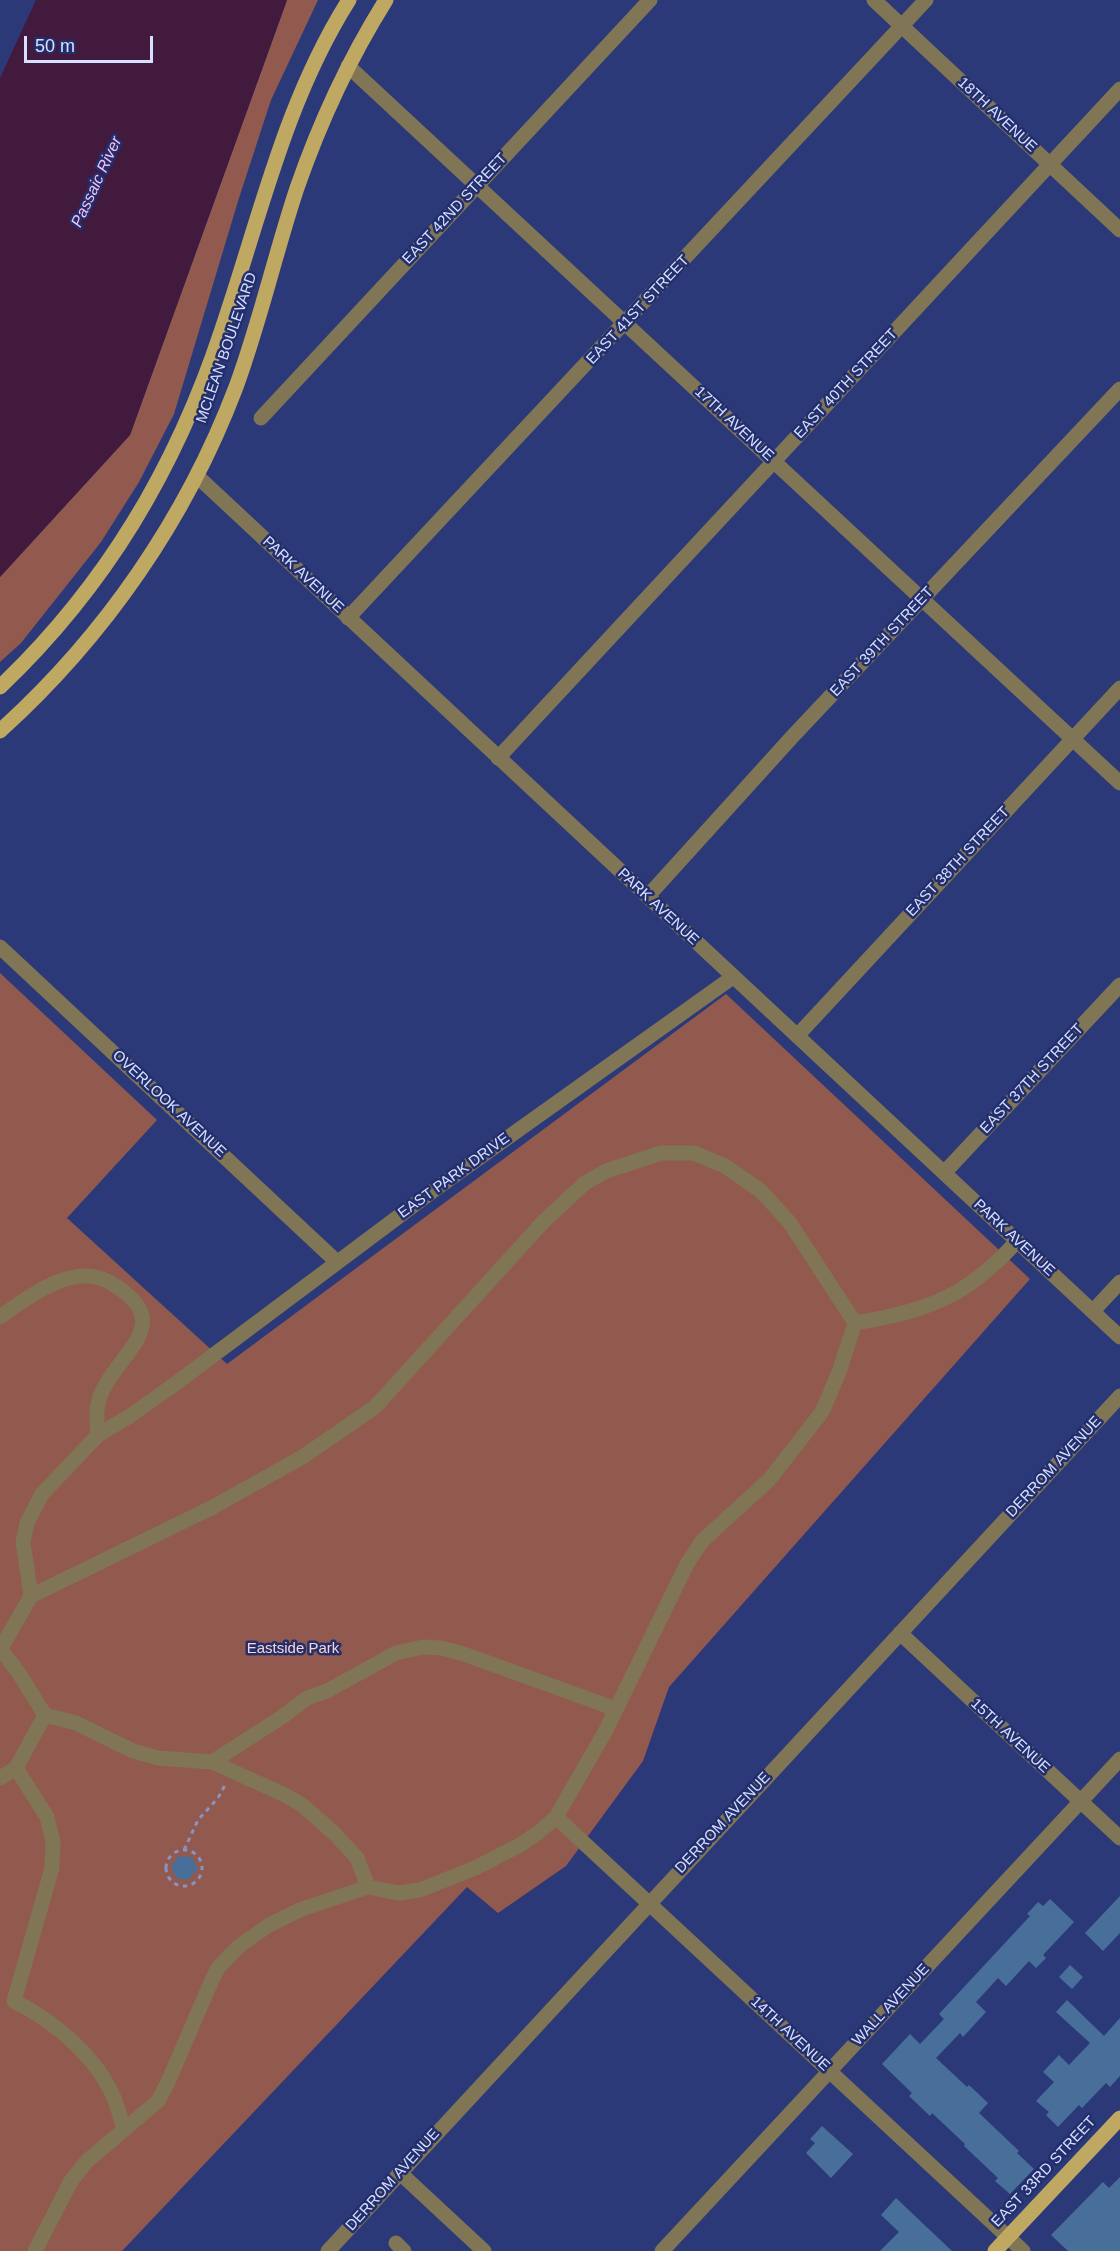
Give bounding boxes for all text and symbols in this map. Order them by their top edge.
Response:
scale bar [27,24,156,62]
text: 50 m [35,36,75,56]
street label: 18TH AVENUE [954,74,1040,156]
water label: Passaic River [68,134,126,230]
street label: EAST 42ND STREET [399,150,511,268]
street label: EAST 41ST STREET [583,252,693,368]
street label: MCLEAN BOULEVARD [193,270,261,426]
street label: EAST 40TH STREET [791,325,901,443]
street label: 17TH AVENUE [691,383,777,465]
street label: PARK AVENUE [259,533,347,617]
street label: EAST 39TH STREET [827,583,937,701]
street label: EAST 38TH STREET [903,803,1013,921]
street label: PARK AVENUE [614,865,702,949]
street label: EAST 37TH STREET [977,1020,1087,1138]
street label: OVERLOOK AVENUE [108,1047,230,1161]
street label: EAST PARK DRIVE [395,1130,513,1222]
street label: PARK AVENUE [970,1196,1058,1280]
street label: DERROM AVENUE [1003,1413,1105,1521]
park label: Eastside Park [247,1640,339,1658]
street label: 15TH AVENUE [967,1695,1053,1777]
street label: DERROM AVENUE [672,1769,774,1877]
street label: WALL AVENUE [849,1960,933,2050]
street label: 14TH AVENUE [747,1993,833,2075]
street label: EAST 33RD STREET [988,2113,1100,2231]
street label: DERROM AVENUE [342,2125,444,2235]

